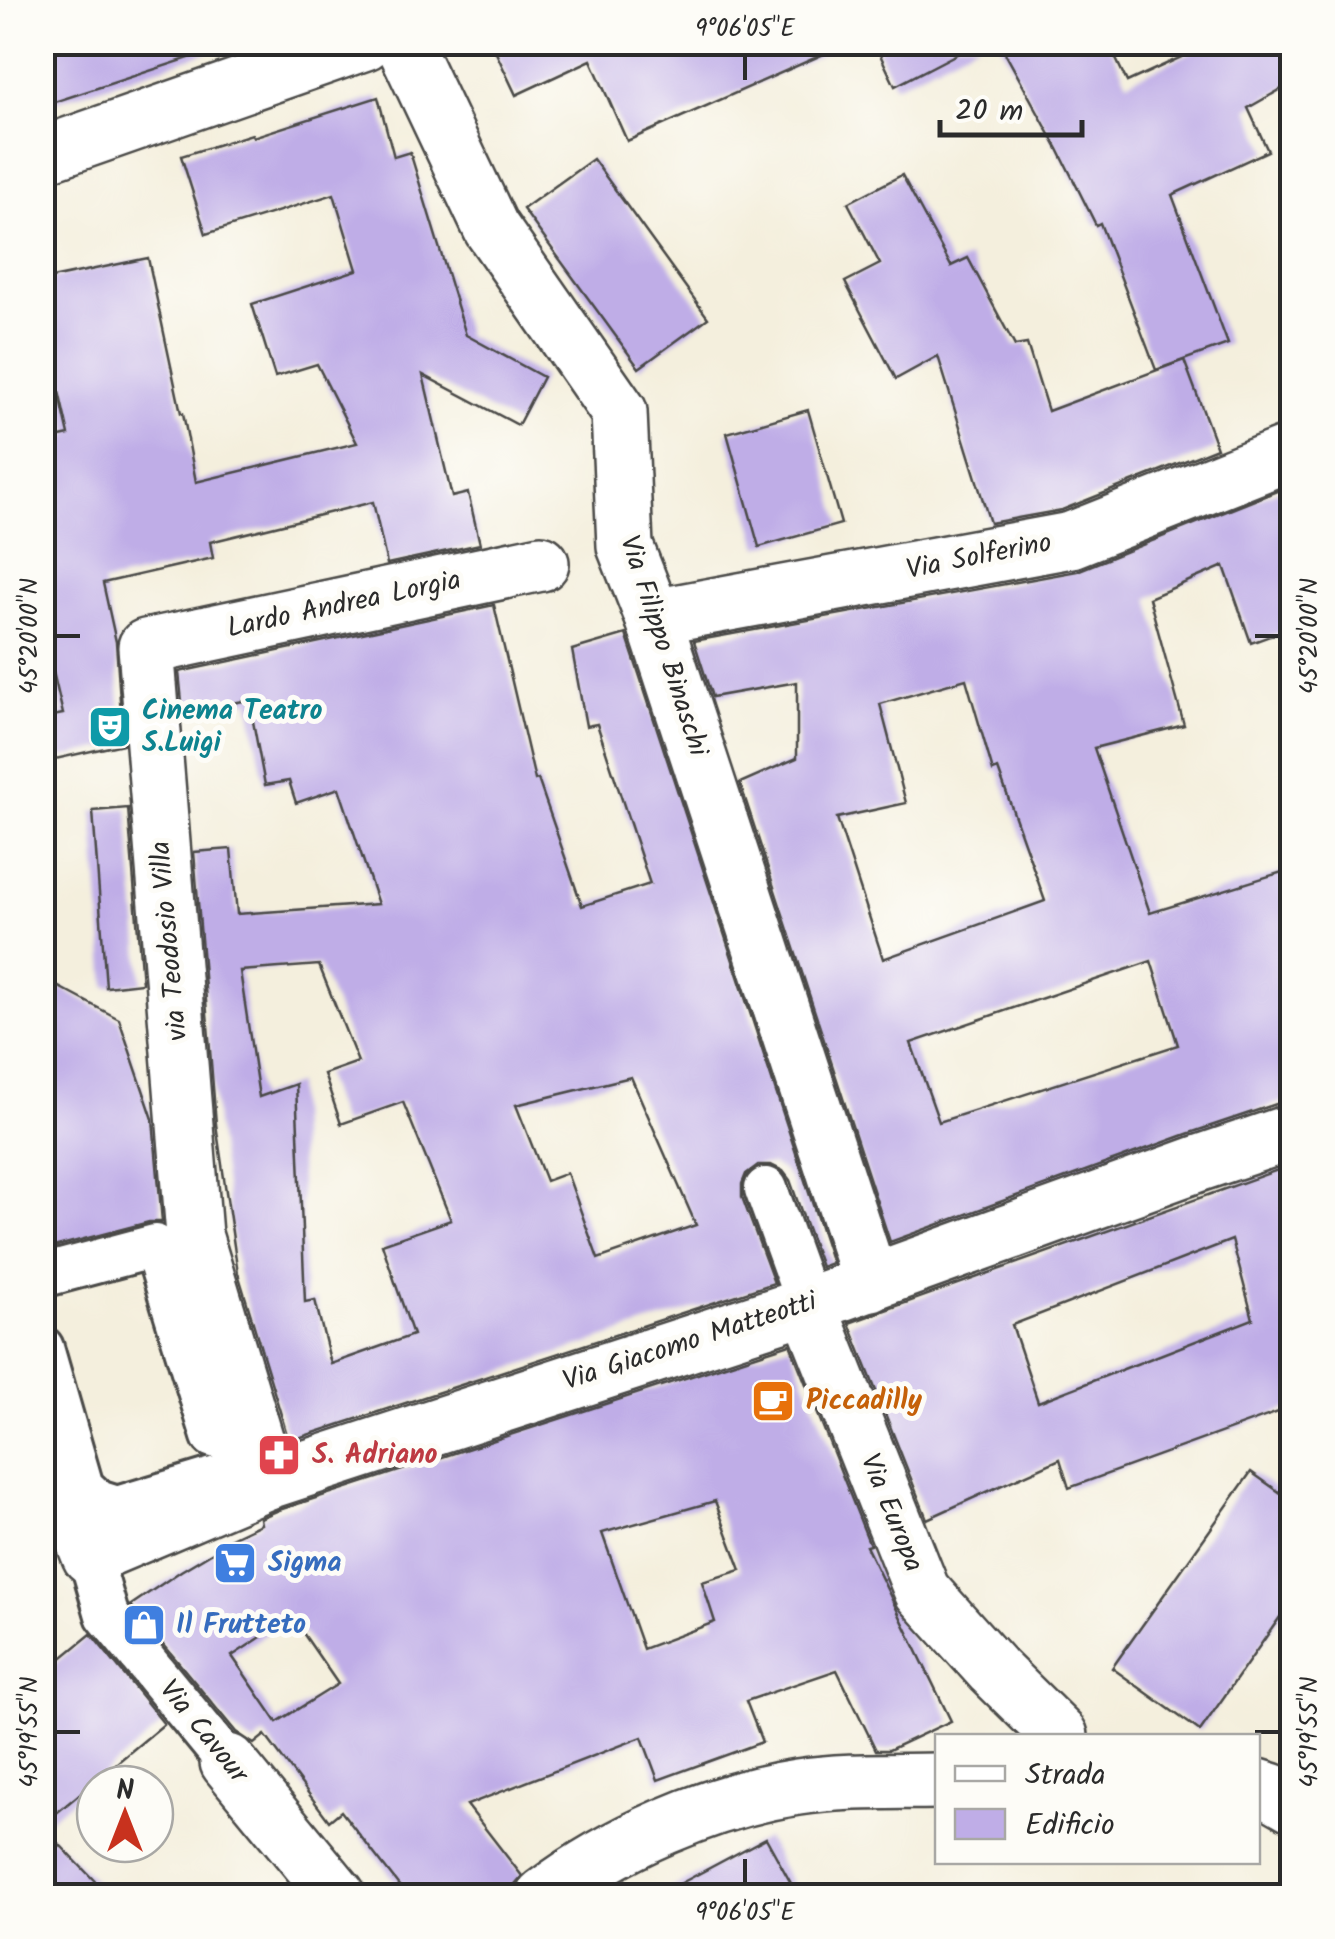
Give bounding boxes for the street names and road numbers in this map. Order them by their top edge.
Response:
street label: Via Solferino [903,521,1055,593]
street label: Via Filippo Binaschi [606,530,720,764]
street label: Lardo Andrea Lorgia [223,558,465,652]
street label: via Teodosio Villa [139,839,201,1043]
street label: Via Giacomo Matteotti [557,1279,824,1404]
street label: Via Europa [847,1447,935,1579]
street label: Via Cavour [147,1670,260,1795]

